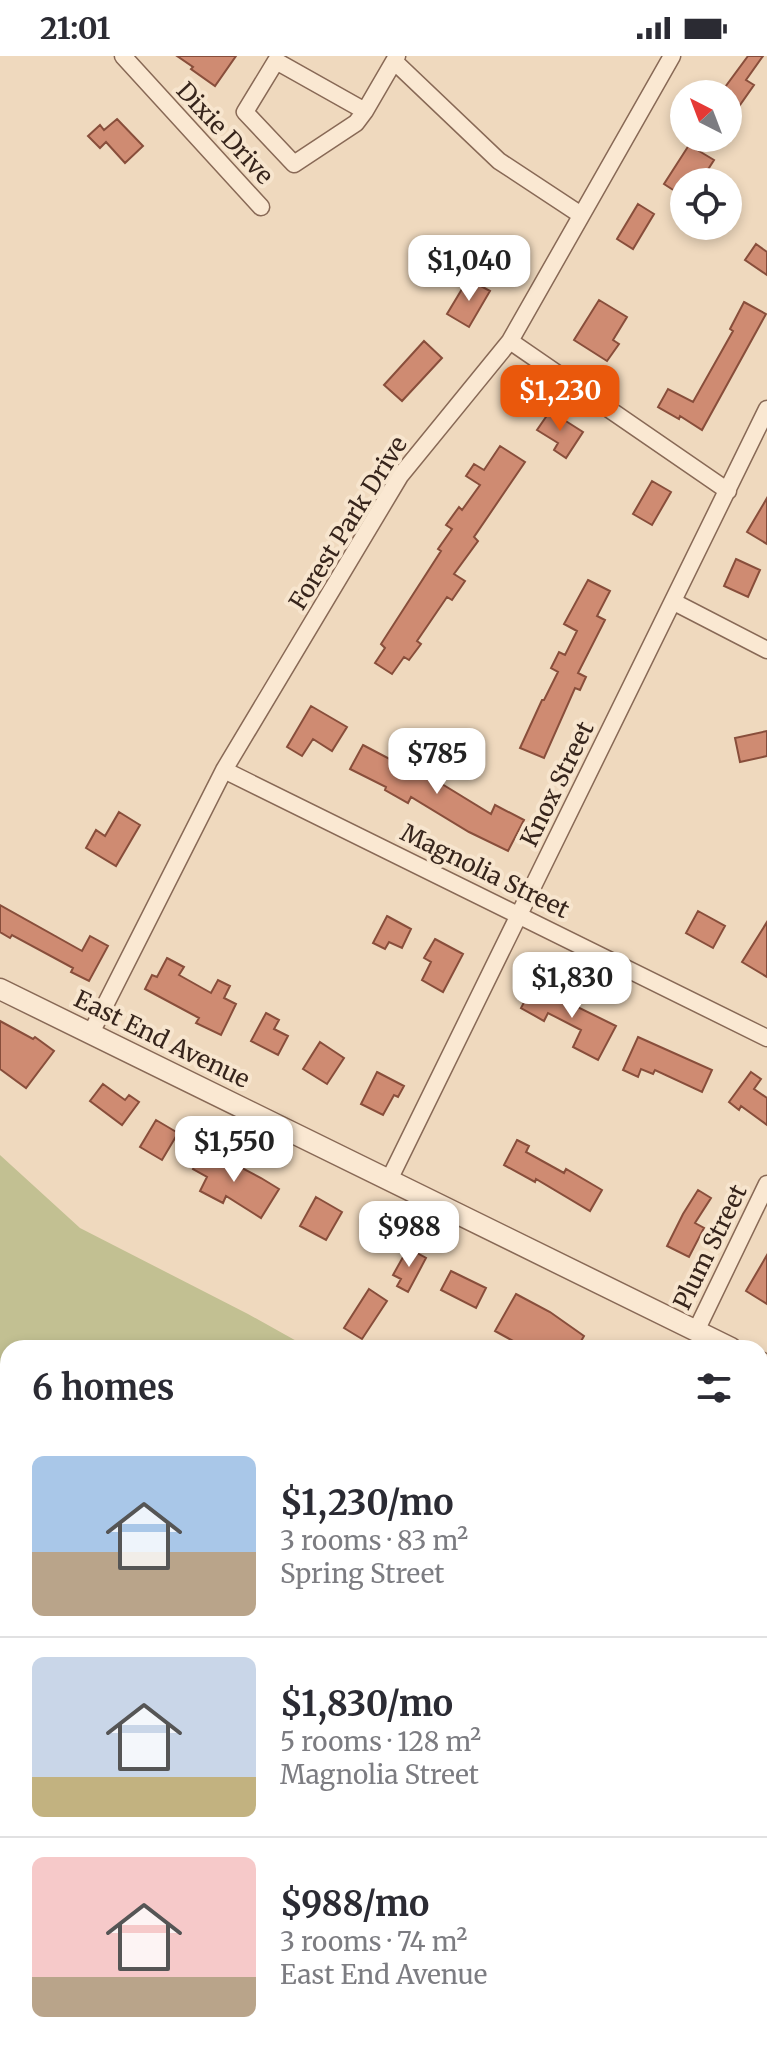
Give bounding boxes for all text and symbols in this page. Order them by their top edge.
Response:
text: 21:01 [40,9,110,47]
street label: Dixie Drive [170,75,280,191]
north arrow [670,80,742,152]
map controls [670,80,742,240]
button: locate [670,168,742,240]
pin: $1,040 [404,235,534,303]
text: $1,040 [426,244,512,277]
pin: $1,230 [495,365,625,433]
text: $1,230 [518,374,602,407]
street label: Forest Park Drive [282,431,414,615]
street label: Knox Street [513,716,601,852]
pin: $785 [390,728,484,796]
text: $785 [406,737,468,770]
street label: Magnolia Street [396,817,575,925]
pin: $1,830 [507,952,637,1020]
text: $1,830 [531,961,613,994]
street label: East End Avenue [69,983,255,1095]
pin: $1,550 [169,1116,299,1184]
text: $1,550 [193,1125,275,1158]
street label: Plum Street [666,1179,754,1315]
pin: $988 [362,1201,456,1269]
text: $988 [377,1210,441,1243]
icon: filters [692,1366,736,1410]
text: 6 homes [32,1367,174,1409]
text: $1,230/mo [280,1482,454,1524]
icon: home [96,1488,192,1584]
text: 3 rooms · 83 m² [280,1524,468,1557]
text: Spring Street [280,1557,444,1590]
text: $1,830/mo [280,1683,453,1725]
icon: home [96,1689,192,1785]
text: 5 rooms · 128 m² [280,1725,481,1758]
text: Magnolia Street [280,1758,479,1791]
text: $988/mo [280,1883,429,1925]
icon: home [96,1889,192,1985]
text: 3 rooms · 74 m² [280,1925,467,1958]
text: East End Avenue [280,1958,487,1991]

